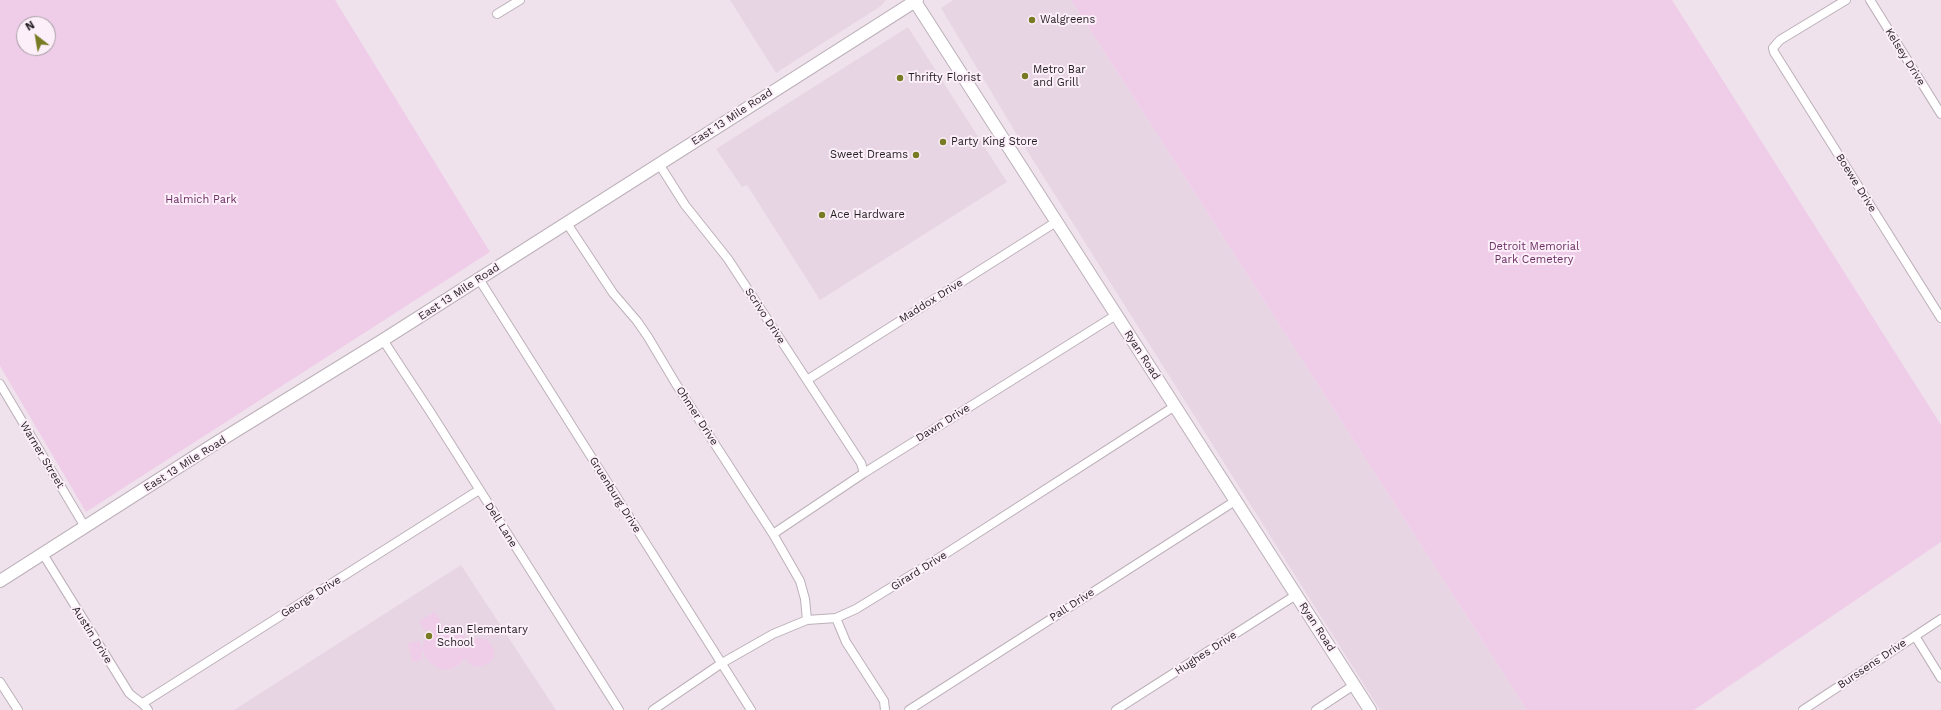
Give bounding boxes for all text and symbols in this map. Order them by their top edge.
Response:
place label: Walgreens [1040,13,1095,27]
marker: Walgreens [1027,15,1037,25]
north arrow [16,16,56,56]
text: N [23,18,37,34]
street label: Kelsey Drive [1882,26,1928,88]
place label: Metro Bar and Grill [1033,63,1086,89]
place label: Thrifty Florist [908,71,981,85]
marker: Metro Bar and Grill [1020,71,1030,81]
marker: Thrifty Florist [895,73,905,83]
street label: East 13 Mile Road [689,86,775,148]
place label: Party King Store [951,135,1038,149]
marker: Party King Store [938,137,948,147]
place label: Sweet Dreams [830,148,908,162]
marker: Sweet Dreams [911,150,921,160]
street label: Boewe Drive [1833,151,1879,215]
park label: Halmich Park [165,193,237,207]
place label: Ace Hardware [830,208,905,222]
marker: Ace Hardware [817,210,827,220]
park label: Detroit Memorial Park Cemetery [1489,240,1579,266]
street label: East 13 Mile Road [416,261,502,323]
street label: Maddox Drive [897,276,965,326]
street label: Scrivo Drive [742,286,788,346]
street label: Ryan Road [1121,328,1163,382]
street label: Ohmer Drive [673,384,721,448]
street label: Dawn Drive [914,401,972,445]
street label: Warner Street [17,419,67,491]
street label: East 13 Mile Road [141,433,229,495]
street label: Gruenburg Drive [586,455,644,535]
street label: Dell Lane [482,500,520,550]
street label: Girard Drive [888,549,950,593]
street label: George Drive [278,573,344,621]
street label: Pall Drive [1047,586,1097,624]
street label: Ryan Road [1296,600,1338,654]
street label: Austin Drive [69,604,115,666]
place label: Lean Elementary School [437,623,528,649]
street label: Hughes Drive [1173,628,1239,678]
marker: Lean Elementary School [424,631,434,641]
street label: Burssens Drive [1835,636,1909,692]

